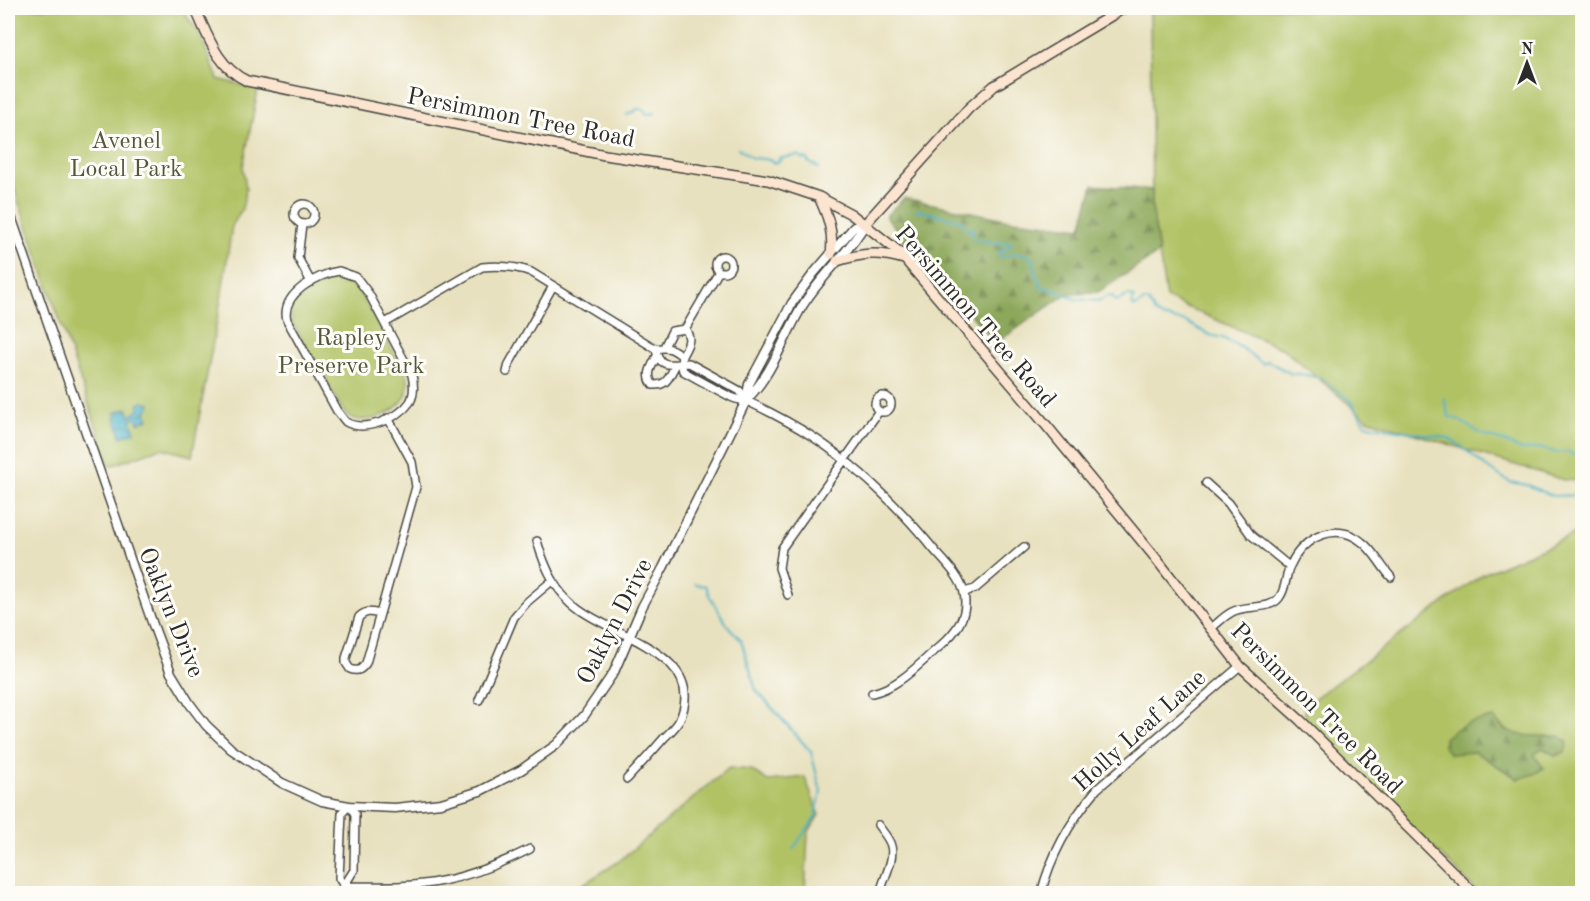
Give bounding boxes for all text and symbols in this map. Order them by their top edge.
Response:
north arrow [1497,33,1557,93]
text: N [1521,42,1534,58]
street label: Persimmon Tree Road [405,85,637,153]
park label: Avenel Local Park [70,130,182,182]
street label: Persimmon Tree Road [889,222,1060,413]
park label: Rapley Preserve Park [277,327,425,379]
street label: Oaklyn Drive [133,544,207,681]
street label: Oaklyn Drive [574,555,658,689]
street label: Persimmon Tree Road [1225,619,1406,800]
street label: Holly Leaf Lane [1070,666,1211,797]

